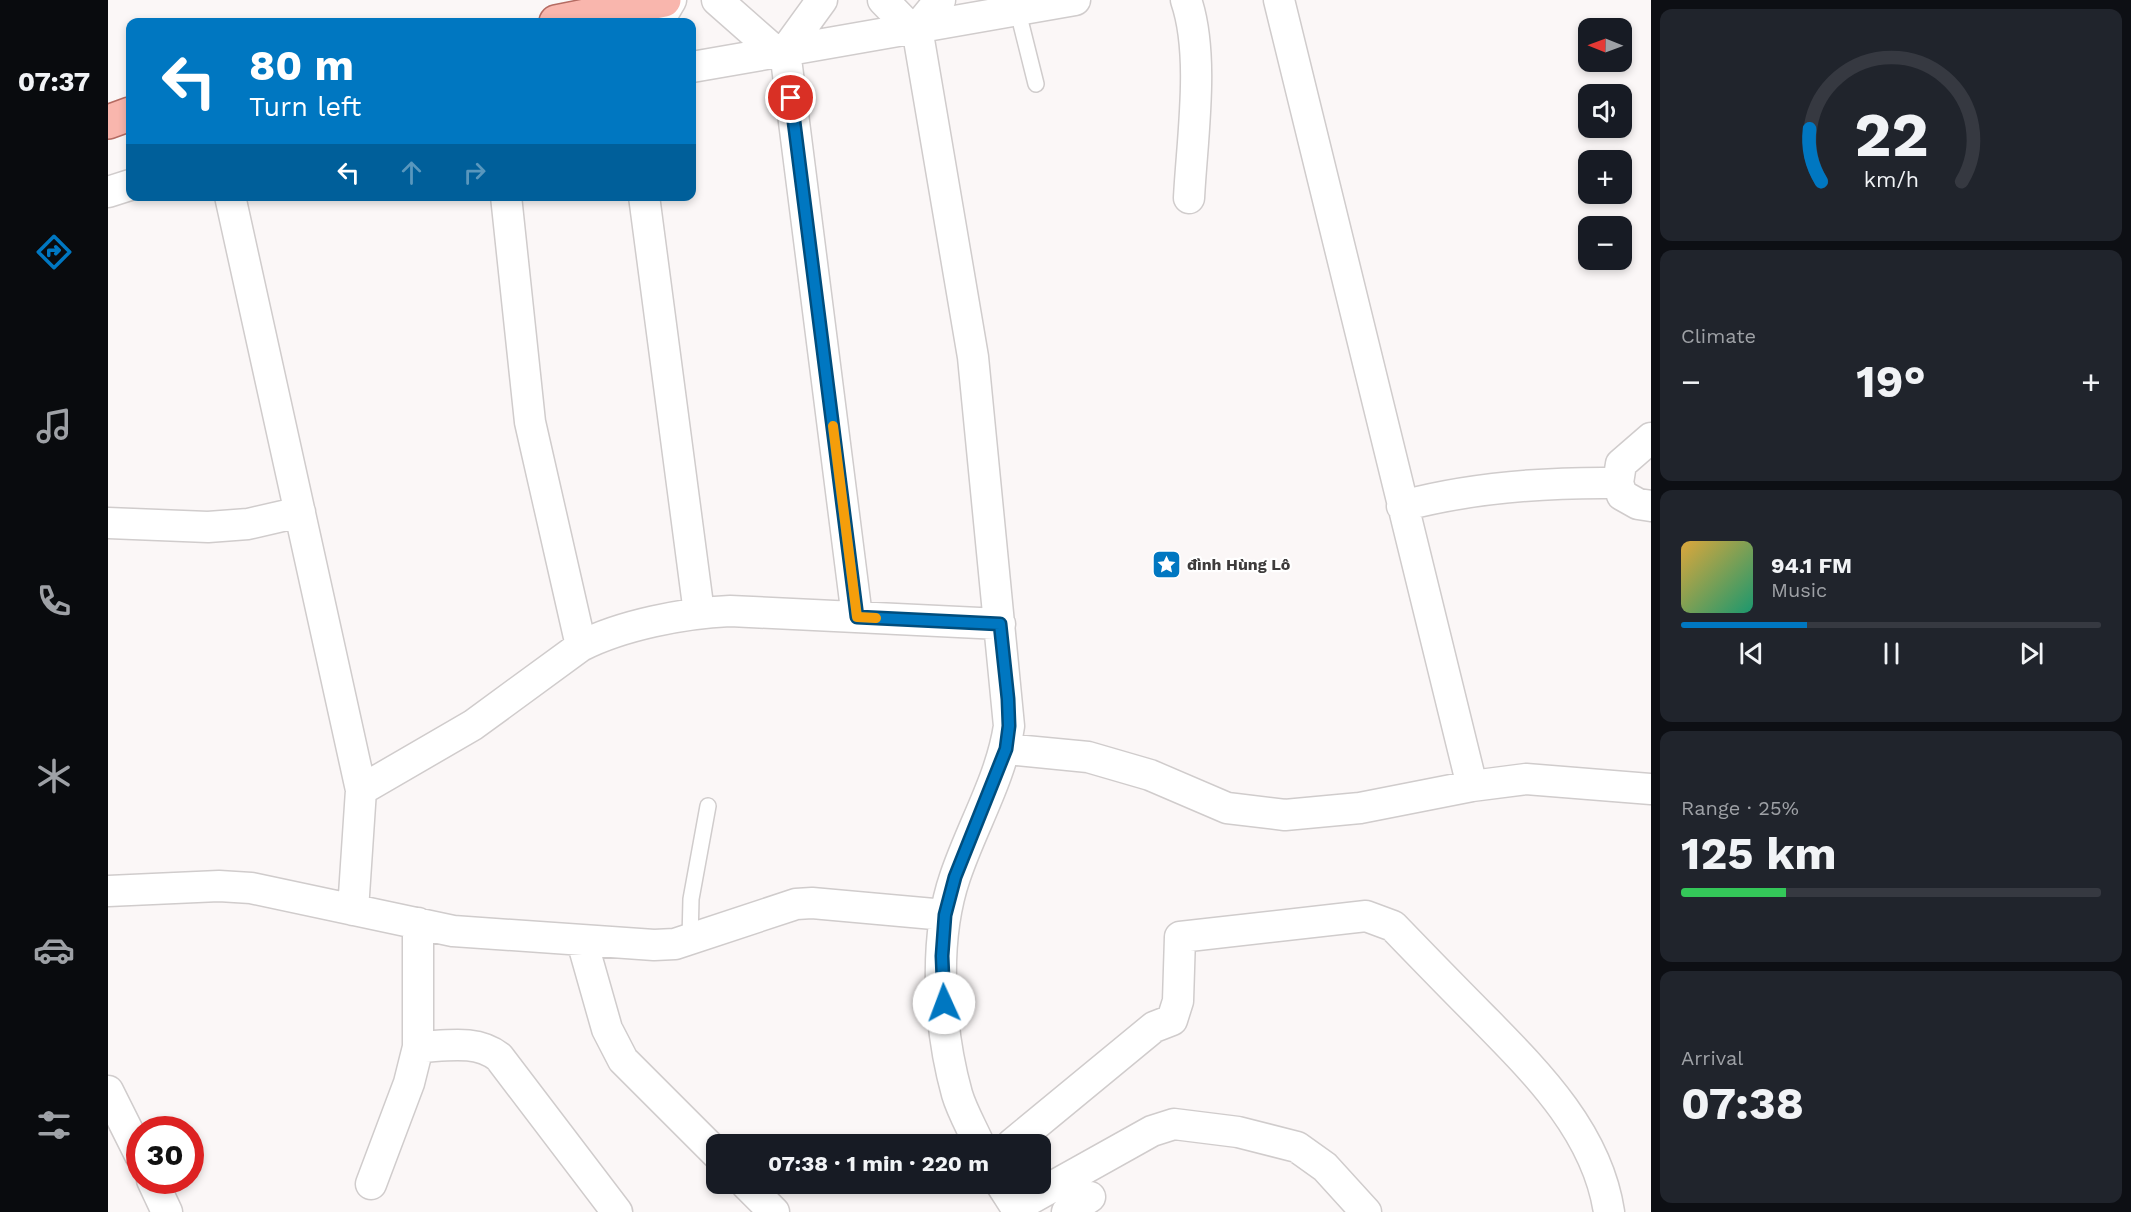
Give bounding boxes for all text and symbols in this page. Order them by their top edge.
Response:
north arrow [1578,18,1632,72]
map controls [1578,18,1632,270]
text: 80 m [249,41,354,90]
icon: left [150,42,228,120]
text: 07:37 [18,66,90,98]
pin [765,72,816,123]
icon: arrive [774,81,807,114]
button: sound [1578,84,1632,138]
text: Turn left [249,91,361,123]
text: 22 [1854,98,1928,171]
button: + [1578,150,1632,204]
icon: left [332,156,365,189]
icon: ahead [395,156,428,189]
icon: right [458,156,491,189]
text: km/h [1863,167,1919,192]
button: − [1578,216,1632,270]
icon: directions [33,231,75,273]
text: Climate [1681,324,1756,348]
text: 19° [1856,355,1926,408]
text: − [1681,362,1701,401]
text: + [2081,362,2101,401]
icon: music [33,405,75,447]
place icon: đình Hùng Lô [1150,548,1182,580]
text: 94.1 FM [1771,553,1852,578]
place label: đình Hùng Lô [1187,555,1291,574]
text: Music [1771,578,1827,602]
icon: phone [33,580,75,622]
icon: previous [1735,637,1768,670]
icon: pause [1875,637,1908,670]
icon: next [2015,637,2048,670]
icon: climate [33,755,75,797]
text: Range · 25% [1681,796,1799,820]
text: 125 km [1681,827,1837,880]
icon: car [33,929,75,971]
position arrow [912,971,976,1035]
text: Arrival [1681,1046,1743,1070]
text: 07:38 [1681,1077,1804,1130]
icon: filters [33,1104,75,1146]
speed limit sign: 30 [126,1116,204,1194]
text: 07:38 · 1 min · 220 m [768,1151,989,1176]

